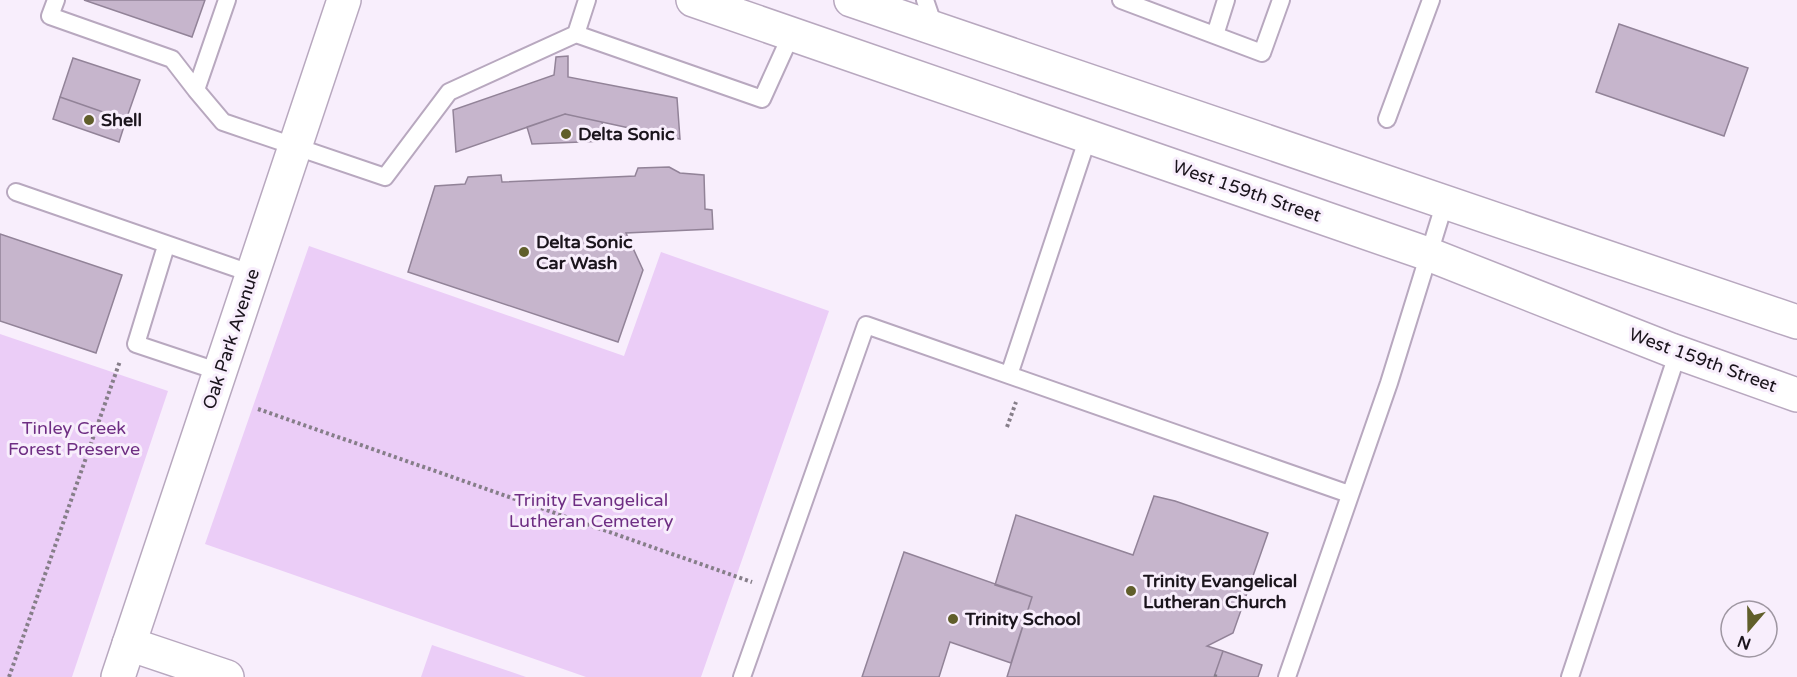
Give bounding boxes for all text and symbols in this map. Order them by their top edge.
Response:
place label: Shell [101,109,142,131]
marker: Shell [82,113,96,127]
place label: Delta Sonic [578,123,675,145]
marker: Delta Sonic [559,127,573,141]
street label: West 159th Street [1170,155,1324,227]
place label: Delta Sonic Car Wash [536,231,633,274]
marker: Delta Sonic Car Wash [517,245,531,259]
street label: Oak Park Avenue [198,266,264,412]
street label: West 159th Street [1626,323,1780,397]
park label: Tinley Creek Forest Preserve [8,417,140,460]
park label: Trinity Evangelical Lutheran Cemetery [509,489,674,532]
place label: Trinity Evangelical Lutheran Church [1142,570,1297,613]
marker: Trinity Evangelical Lutheran Church [1124,584,1138,598]
north arrow [1719,599,1779,659]
place label: Trinity School [964,608,1081,630]
marker: Trinity School [946,612,960,626]
text: N [1735,631,1754,654]

